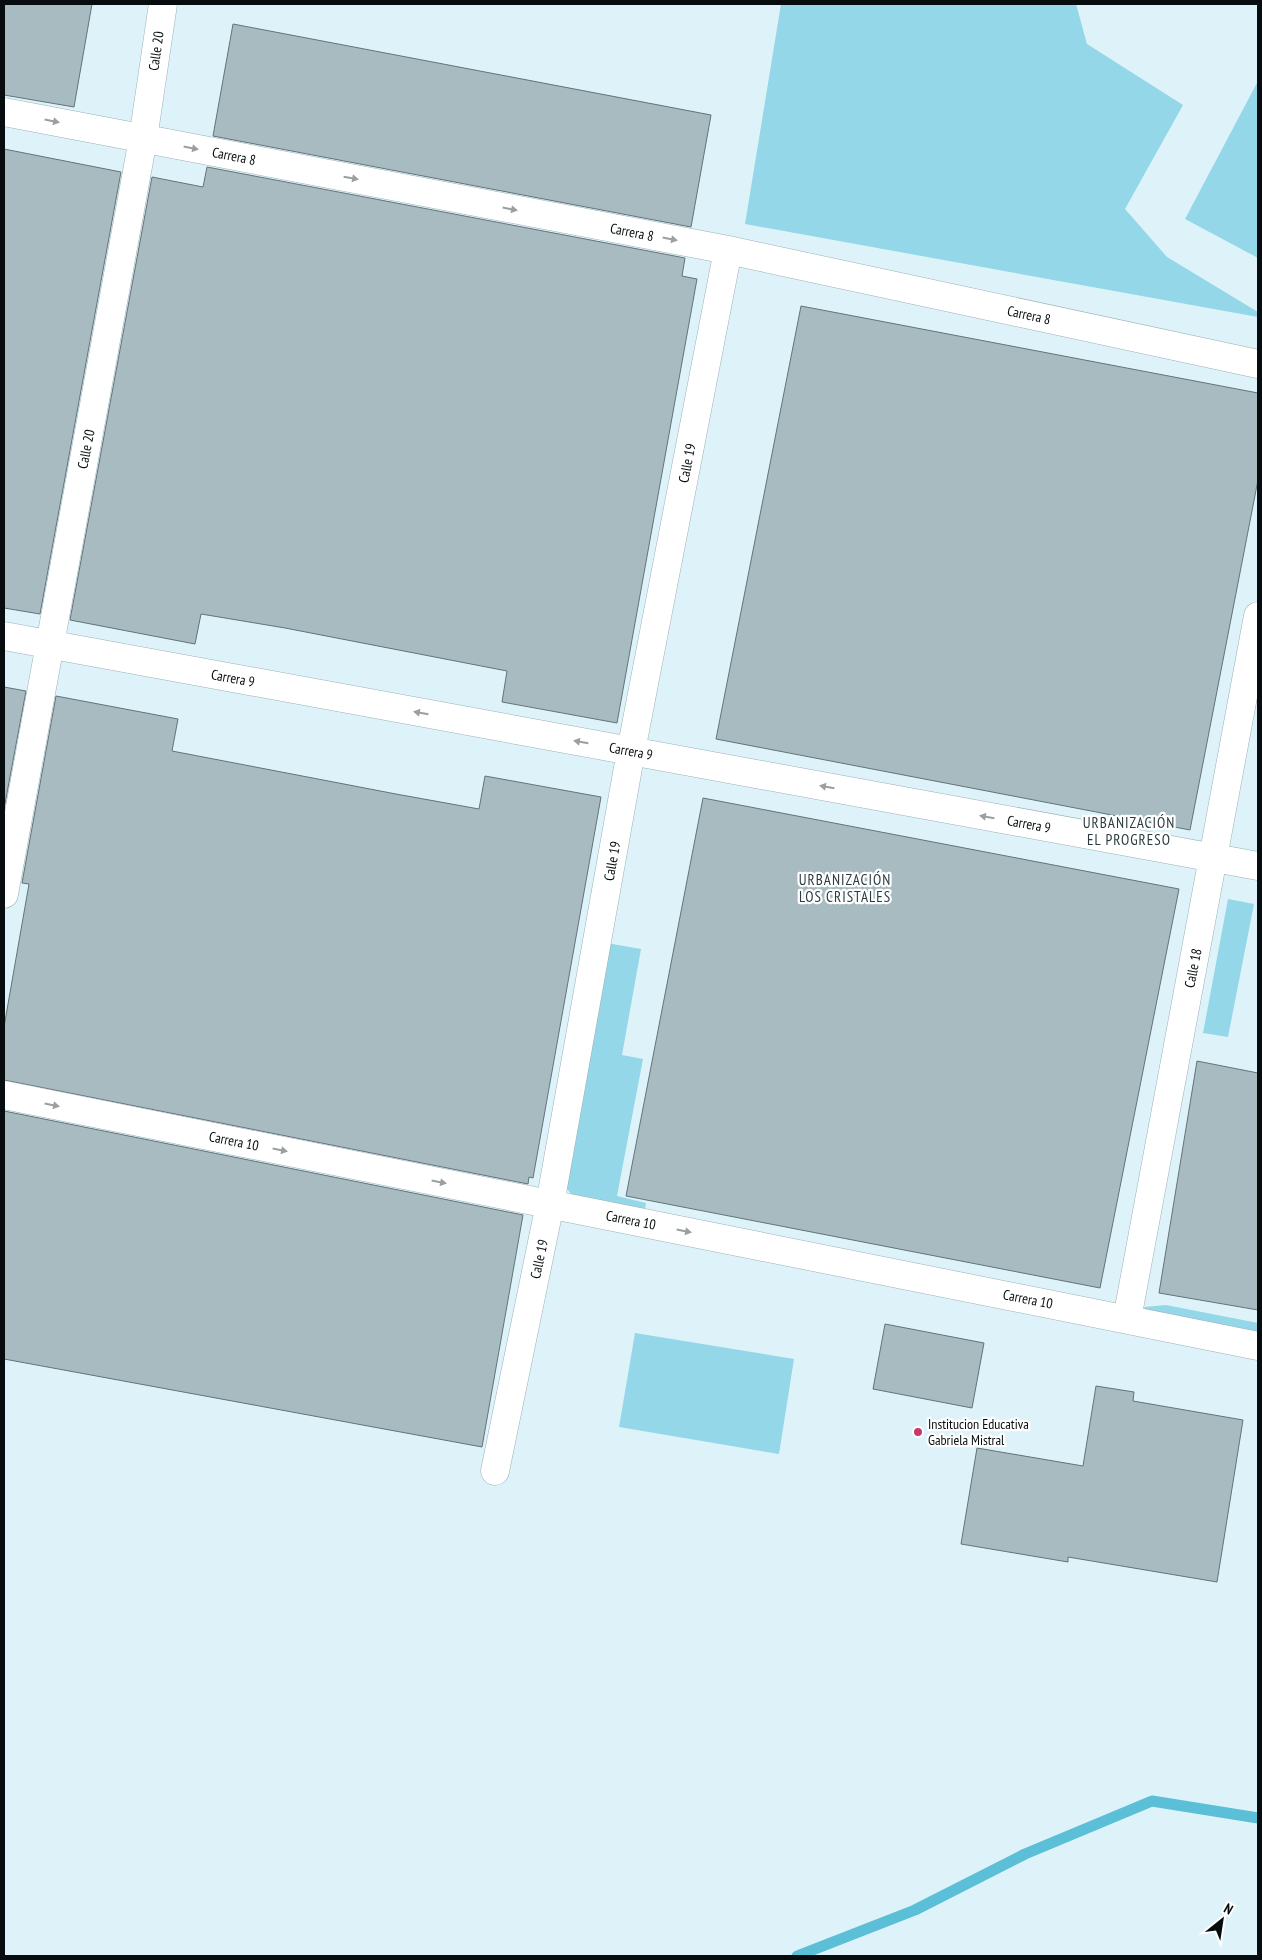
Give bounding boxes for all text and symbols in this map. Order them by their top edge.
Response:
street label: Calle 20 [144,30,168,72]
one-way arrow [44,118,60,126]
street label: Carrera 8 [211,143,257,169]
one-way arrow [184,144,199,152]
one-way arrow [343,175,359,183]
one-way arrow [503,205,518,213]
street label: Carrera 8 [609,219,655,245]
one-way arrow [663,236,679,244]
street label: Carrera 8 [1006,302,1052,328]
street label: Calle 20 [73,428,99,470]
street label: Calle 19 [674,442,700,484]
street label: Carrera 9 [210,665,256,691]
one-way arrow [413,708,429,716]
one-way arrow [572,737,588,745]
street label: Carrera 9 [608,738,654,764]
one-way arrow [818,783,834,791]
street label: Carrera 9 [1006,811,1052,837]
one-way arrow [978,812,994,820]
district label: URBANIZACIÓN EL PROGRESO [1083,813,1175,849]
street label: Calle 19 [600,840,624,882]
district label: URBANIZACIÓN LOS CRISTALES [799,870,891,906]
street label: Calle 18 [1180,947,1206,989]
one-way arrow [44,1101,59,1109]
street label: Carrera 10 [208,1127,260,1155]
one-way arrow [272,1146,287,1154]
one-way arrow [431,1178,447,1186]
street label: Carrera 10 [605,1206,657,1234]
one-way arrow [677,1227,692,1235]
street label: Calle 19 [526,1238,552,1280]
street label: Carrera 10 [1002,1285,1054,1313]
place label: Institucion Educativa Gabriela Mistral [928,1415,1029,1449]
marker: Institucion Educativa Gabriela Mistral [912,1426,924,1438]
north arrow [1197,1895,1247,1945]
text: N [1221,1899,1236,1918]

